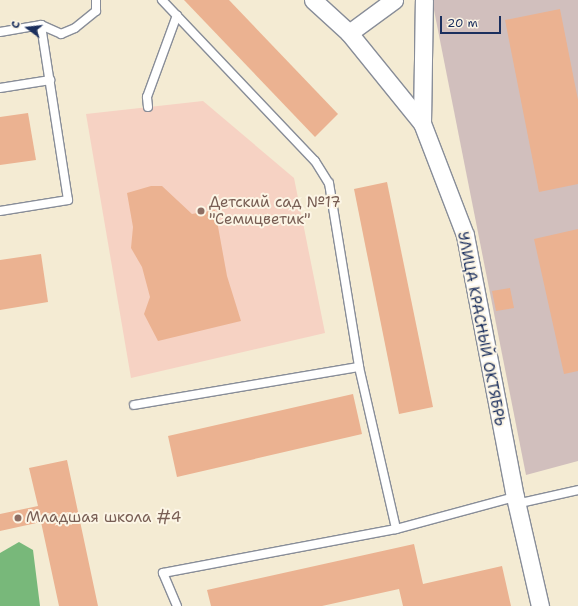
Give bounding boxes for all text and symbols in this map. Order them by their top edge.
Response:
north arrow [8,8,48,48]
scale bar [442,8,503,34]
text: 20 m [447,15,478,31]
text: С [8,20,24,30]
place label: Детский сад №17 "Семицветик" [209,193,341,228]
marker: Детский сад №17 "Семицветик" [196,206,206,216]
street label: УЛИЦА КРАСНЫЙ ОКТЯБРЬ [453,230,509,428]
place label: Младшая школа #4 [26,509,181,527]
marker: Младшая школа #4 [13,513,23,523]

